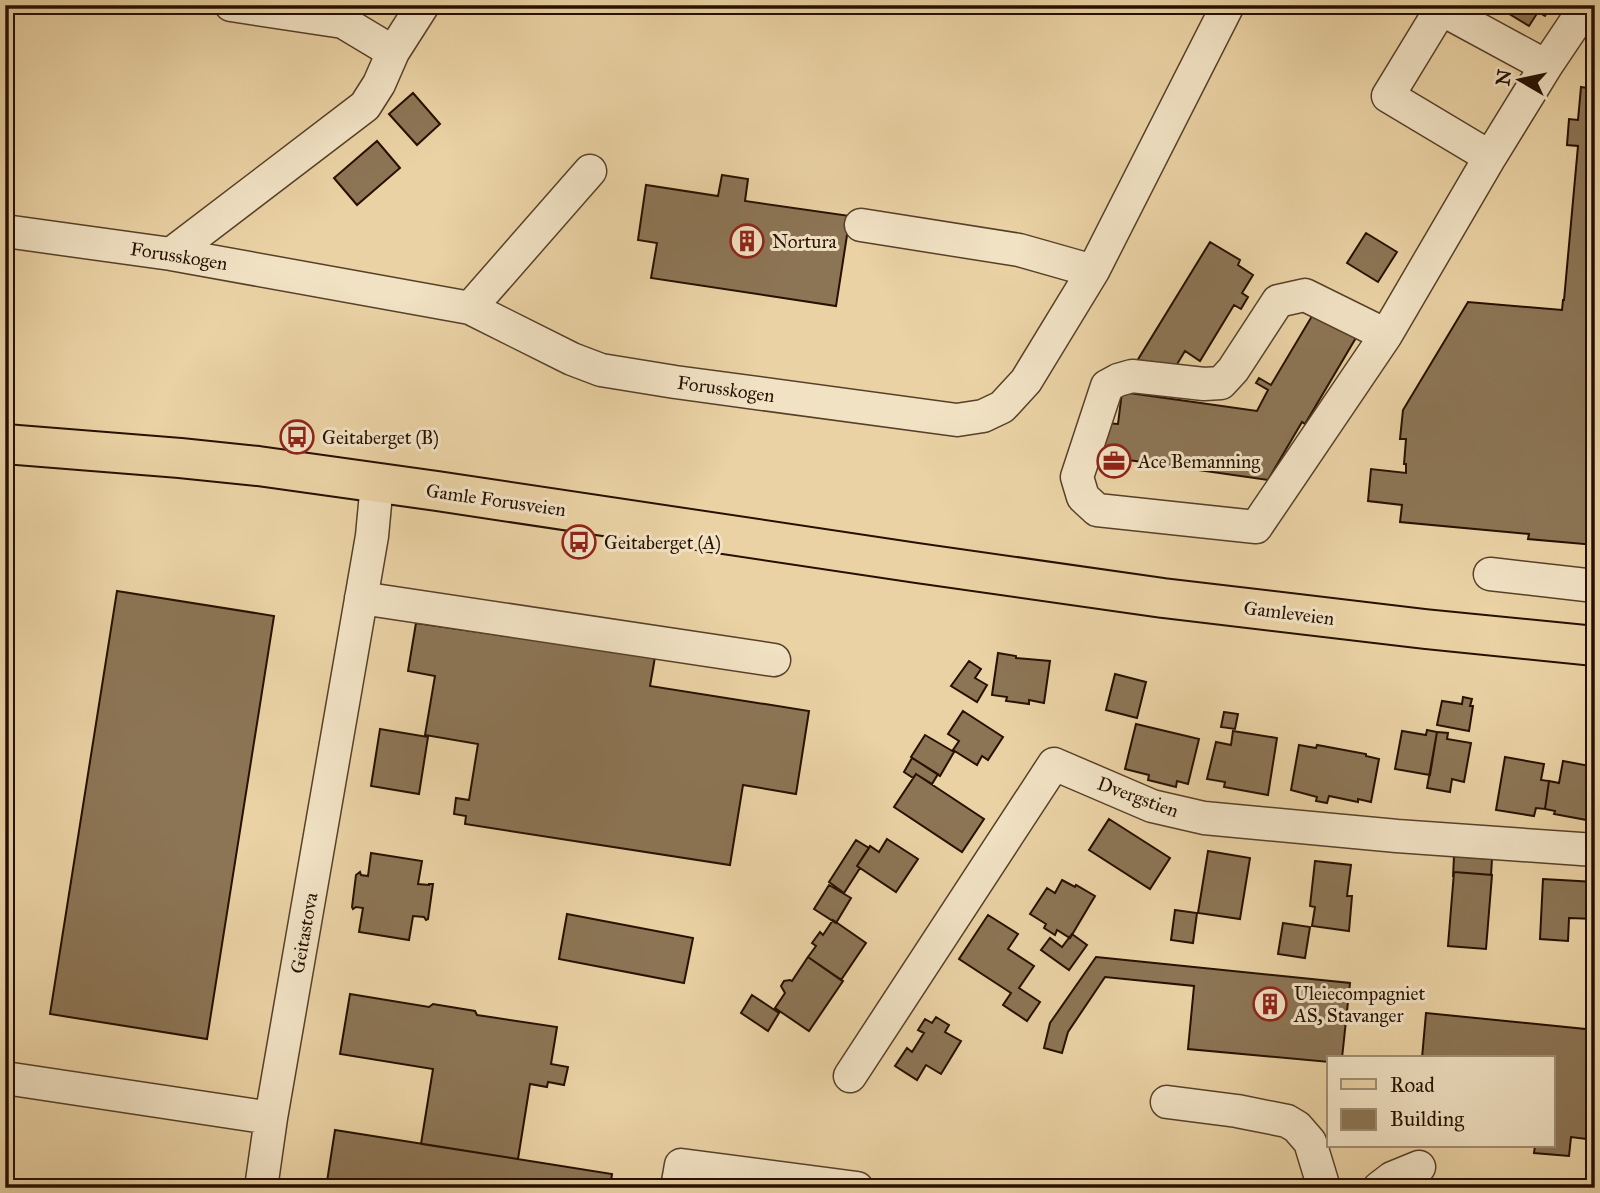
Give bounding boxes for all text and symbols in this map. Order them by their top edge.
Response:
north arrow [1484,46,1554,116]
text: N [1491,68,1516,87]
building icon: Nortura [728,222,766,260]
place label: Nortura [772,230,838,253]
street label: Forusskogen [129,237,229,276]
street label: Forusskogen [676,371,776,408]
bus stop icon: Geitaberget (B) [278,418,316,456]
place label: Geitaberget (B) [322,426,439,450]
office icon: Ace Bemanning [1095,442,1133,480]
place label: Ace Bemanning [1137,450,1260,474]
street label: Gamle Forusveien [425,479,567,521]
bus stop icon: Geitaberget (A) [560,523,598,561]
place label: Geitaberget (A) [604,531,721,555]
street label: Gamleveien [1242,596,1336,630]
street label: Dvergstien [1094,772,1182,823]
street label: Geitastova [286,890,323,975]
place label: Uleiecompagniet AS, Stavanger [1293,982,1425,1028]
building icon: Uleiecompagniet AS, Stavanger [1251,985,1289,1023]
legend [1327,1056,1554,1148]
text: Road [1390,1072,1435,1098]
text: Building [1390,1106,1464,1132]

